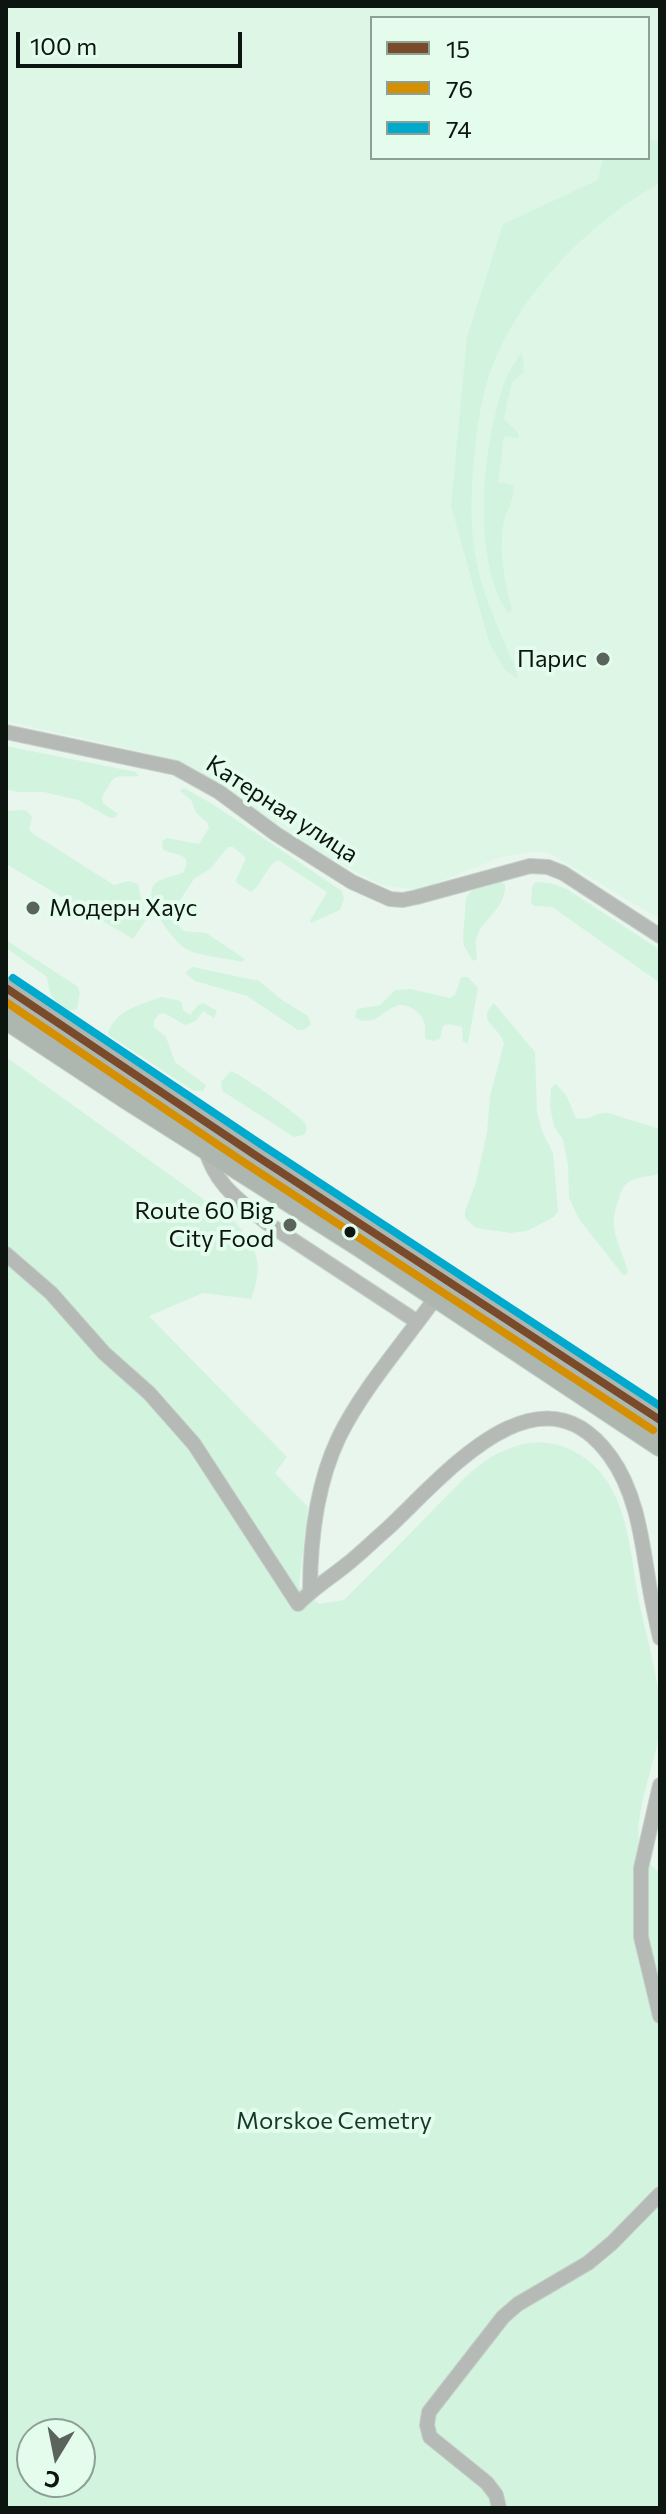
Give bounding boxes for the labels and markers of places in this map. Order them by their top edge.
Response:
place label: Парис [517,645,587,673]
marker: Парис [594,650,612,668]
place label: Модерн Хаус [49,894,197,922]
marker: Модерн Хаус [24,899,42,917]
place label: Route 60 Big City Food [135,1197,274,1253]
marker: Route 60 Big City Food [281,1216,299,1234]
unlabelled marker [342,1224,358,1240]

